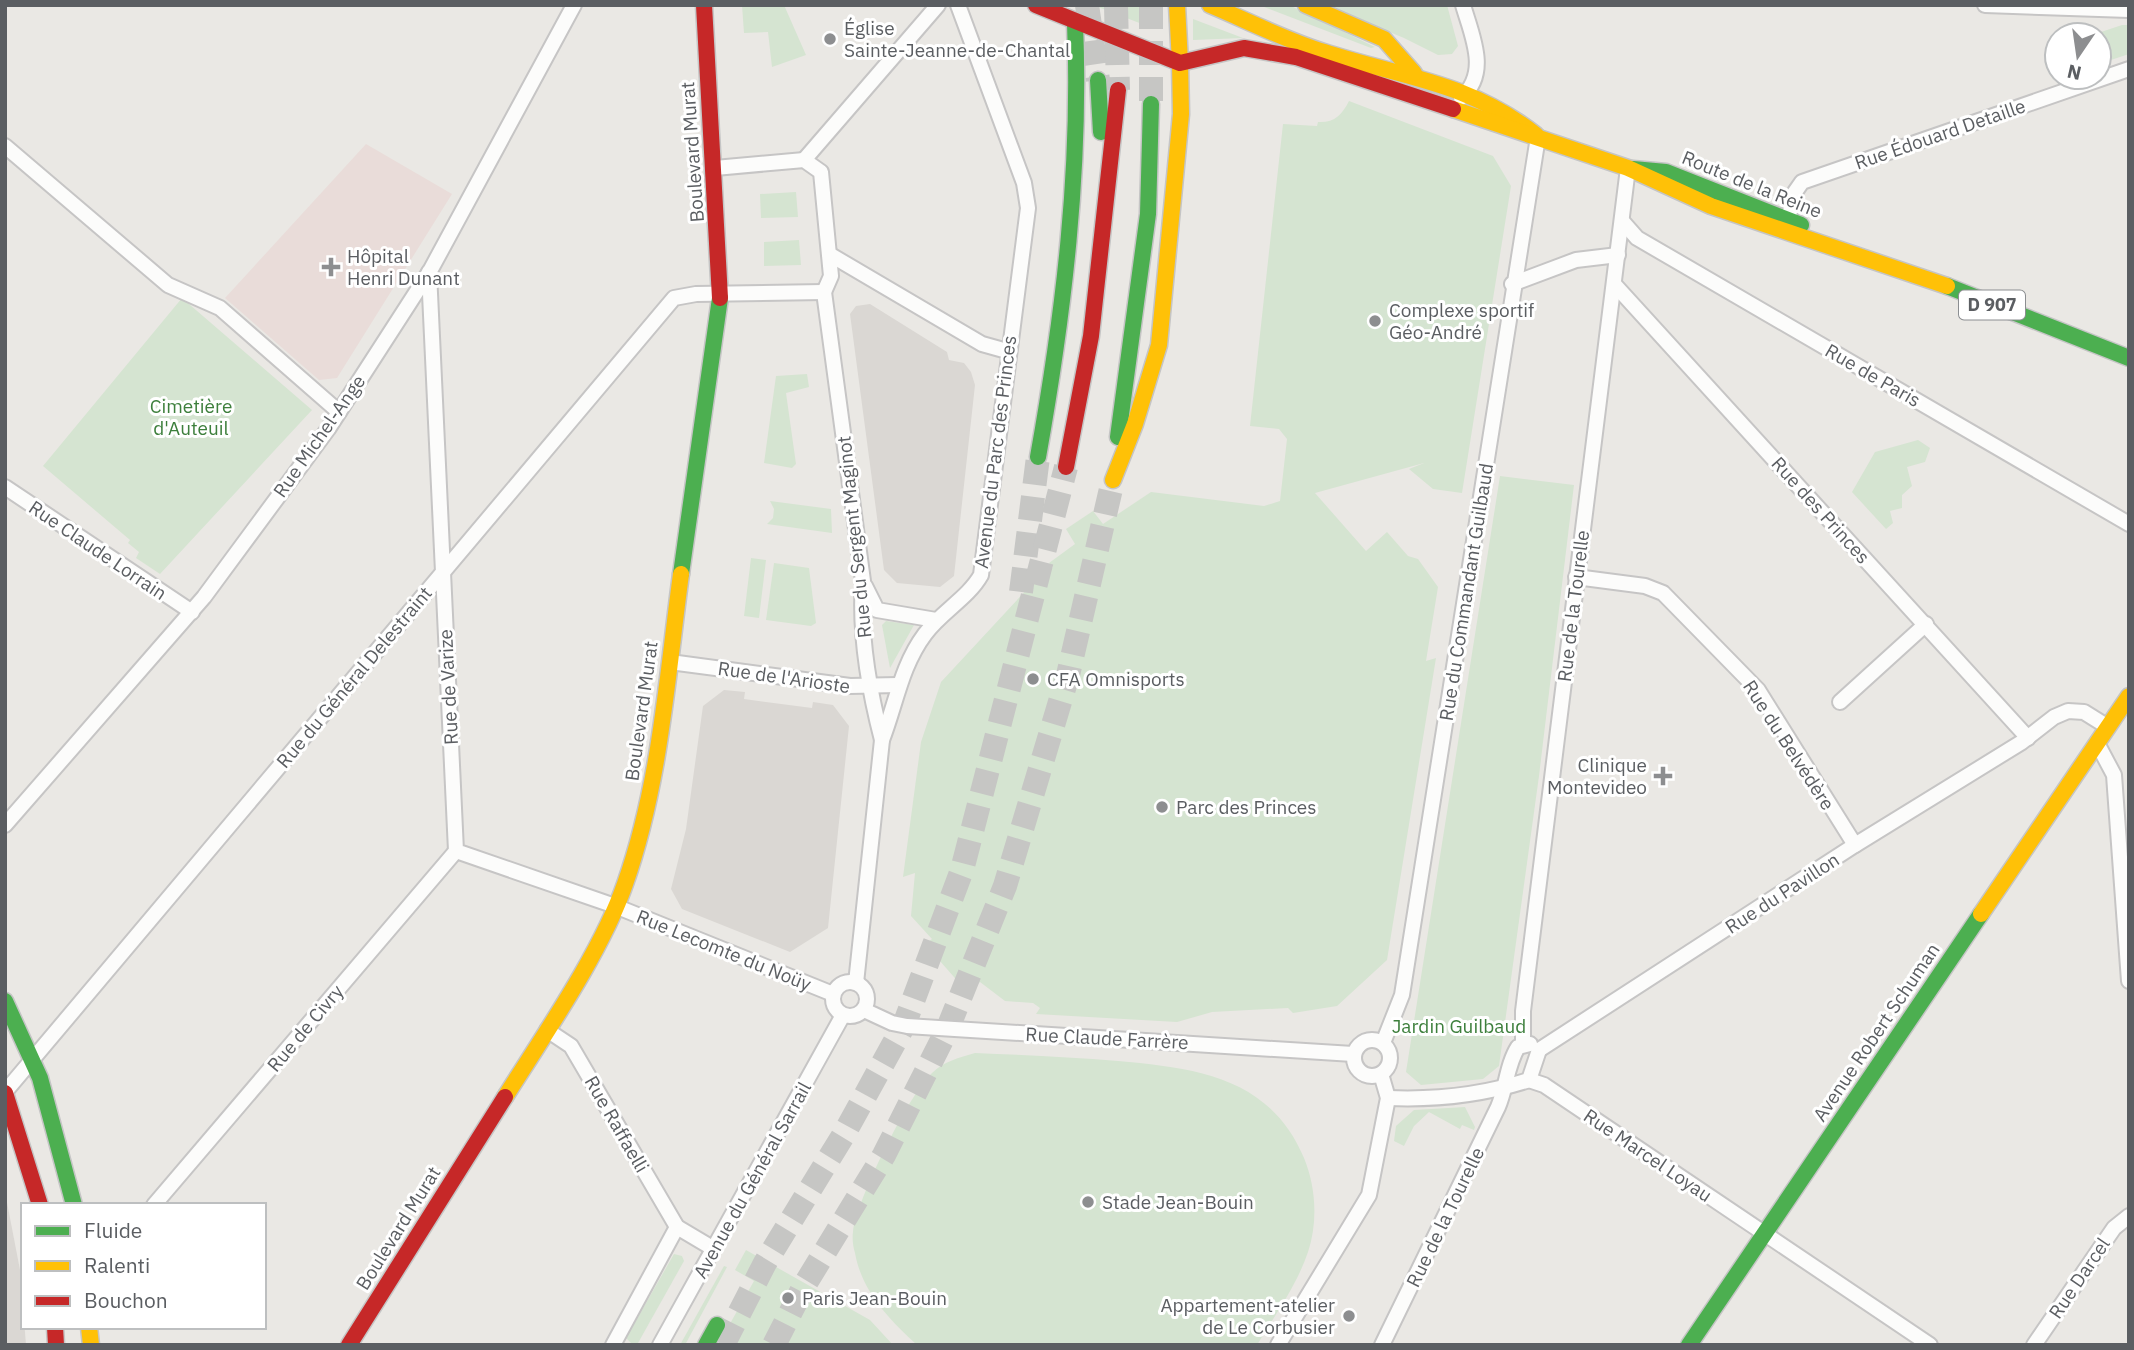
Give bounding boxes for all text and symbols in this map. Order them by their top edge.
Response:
place label: Église Sainte-Jeanne-de-Chantal [844,16,1070,62]
north arrow [2043,21,2113,91]
marker: Église Sainte-Jeanne-de-Chantal [822,31,838,47]
text: N [2065,59,2084,86]
street label: Boulevard Murat [675,81,709,223]
street label: Rue Édouard Detaille [1851,93,2029,175]
street label: Route de la Reine [1679,145,1825,223]
place label: Hôpital Henri Dunant [347,244,460,290]
marker: Hôpital Henri Dunant [321,257,341,277]
road number: D 907 [1959,290,2025,320]
place label: Complexe sportif Géo-André [1389,298,1534,344]
marker: Complexe sportif Géo-André [1367,313,1383,329]
street label: Avenue du Parc des Princes [969,334,1021,570]
street label: Rue de Paris [1821,338,1925,412]
street label: Rue Michel-Ange [268,370,370,502]
park label: Cimetière d'Auteuil [150,394,232,440]
street label: Rue du Sergent Maginot [831,435,877,639]
street label: Rue des Princes [1767,451,1875,569]
street label: Rue du Commandant Guilbaud [1434,461,1498,723]
street label: Rue Claude Lorrain [24,495,172,605]
street label: Rue de la Tourelle [1552,529,1594,683]
street label: Rue du Général Delestraint [271,581,437,773]
street label: Rue de Varize [433,629,463,745]
street label: Boulevard Murat [619,640,663,782]
street label: Rue de l'Arioste [716,656,852,698]
place label: CFA Omnisports [1047,667,1185,691]
marker: CFA Omnisports [1025,671,1041,687]
street label: Rue du Belvédère [1738,675,1840,815]
place label: Clinique Montevideo [1547,753,1647,799]
marker: Clinique Montevideo [1653,766,1673,786]
place label: Parc des Princes [1176,795,1317,819]
marker: Parc des Princes [1154,799,1170,815]
street label: Rue du Pavillon [1720,847,1844,939]
street label: Rue Lecomte du Noüy [633,904,815,996]
street label: Avenue Robert Schuman [1807,938,1945,1126]
street label: Rue de Civry [262,979,349,1076]
park label: Jardin Guilbaud [1392,1014,1526,1038]
street label: Rue Claude Farrère [1025,1022,1189,1054]
street label: Rue Raffaelli [580,1071,654,1177]
street label: Avenue du Général Sarrail [688,1078,816,1282]
street label: Rue Marcel Loyau [1579,1103,1717,1207]
street label: Rue de la Tourelle [1401,1143,1489,1291]
street label: Boulevard Murat [350,1162,446,1294]
place label: Stade Jean-Bouin [1102,1190,1254,1214]
marker: Stade Jean-Bouin [1080,1194,1096,1210]
legend [21,1203,266,1329]
text: Fluide [84,1216,142,1244]
street label: Rue Darcel [2043,1233,2115,1323]
text: Ralenti [84,1251,150,1279]
text: Bouchon [84,1286,168,1314]
place label: Paris Jean-Bouin [802,1286,947,1310]
marker: Paris Jean-Bouin [780,1290,796,1306]
place label: Appartement-atelier de Le Corbusier [1160,1293,1335,1339]
marker: Appartement-atelier de Le Corbusier [1341,1308,1357,1324]

